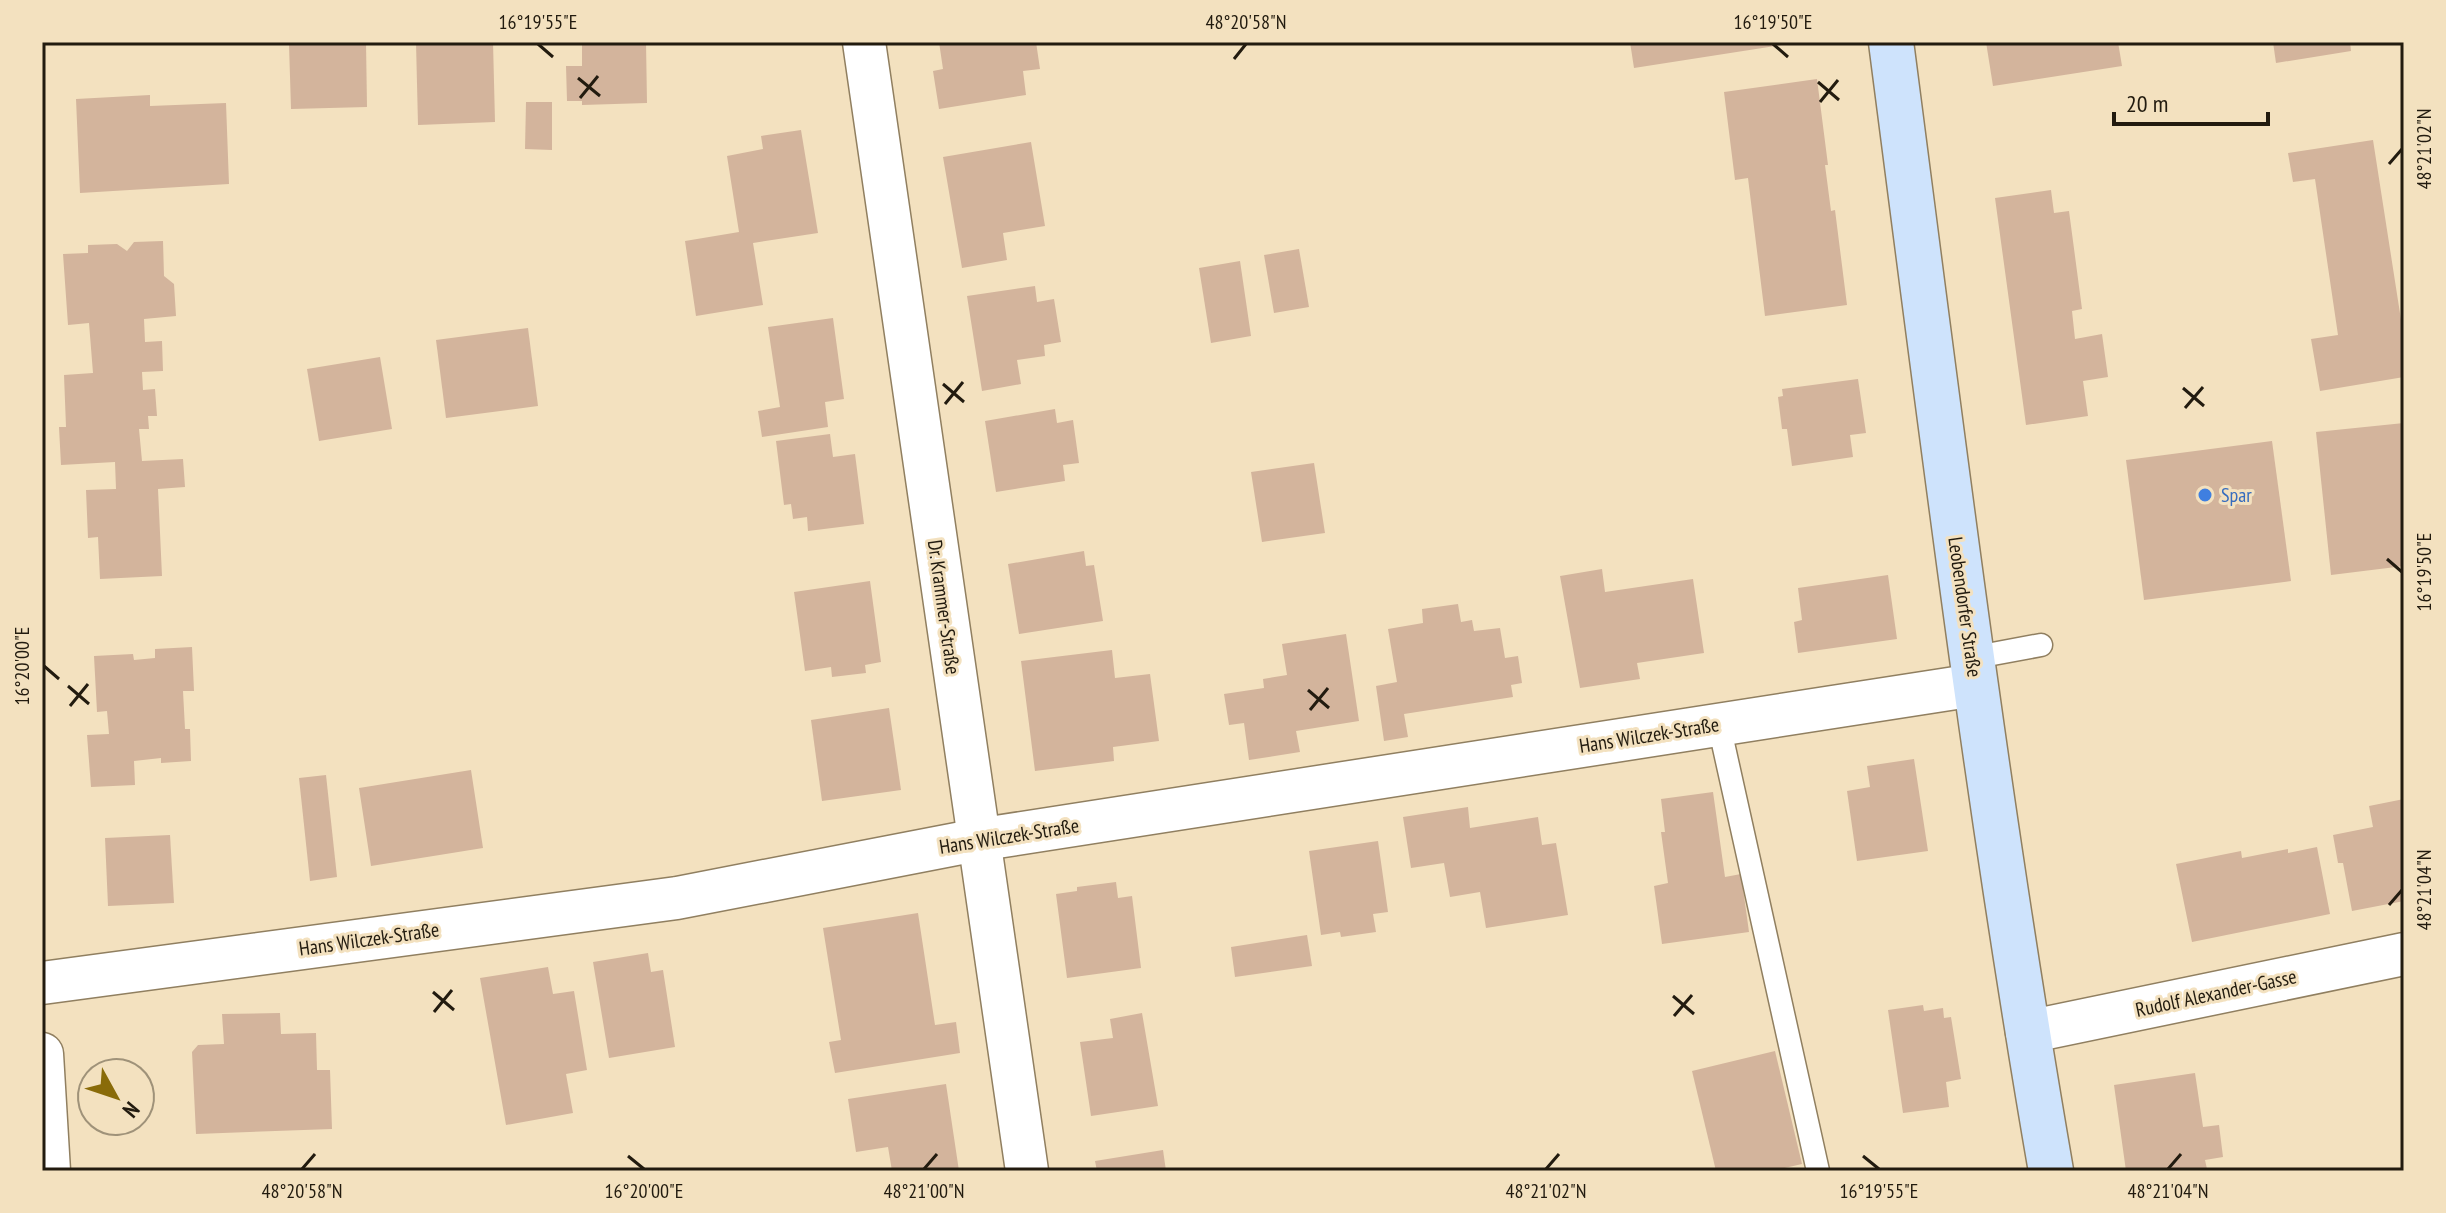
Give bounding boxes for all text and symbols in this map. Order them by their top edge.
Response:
text: 16°19'55"E [499,9,577,35]
text: 48°20'58"N [1206,9,1286,35]
text: 16°19'50"E [1734,9,1812,35]
scale bar [2114,76,2268,126]
text: 20 m [2126,88,2168,119]
text: 48°21'02"N [2411,109,2437,189]
place label: Spar [2221,482,2252,508]
marker: Spar [2196,486,2214,504]
text: 16°19'50"E [2411,533,2437,611]
street label: Leobendorfer Straße [1942,535,1988,679]
street label: Dr. Krammer-Straße [922,538,966,676]
text: 16°20'00"E [9,627,35,705]
street label: Hans Wilczek-Straße [1577,711,1721,759]
street label: Hans Wilczek-Straße [937,812,1081,860]
text: 48°21'04"N [2411,850,2437,930]
street label: Hans Wilczek-Straße [297,916,441,962]
street label: Rudolf Alexander-Gasse [2133,963,2299,1023]
north arrow [76,1057,156,1137]
text: N [117,1096,146,1123]
text: 48°20'58"N [262,1178,342,1204]
text: 16°20'00"E [605,1178,683,1204]
text: 48°21'00"N [884,1178,964,1204]
text: 48°21'02"N [1506,1178,1586,1204]
text: 16°19'55"E [1840,1178,1918,1204]
text: 48°21'04"N [2128,1178,2208,1204]

